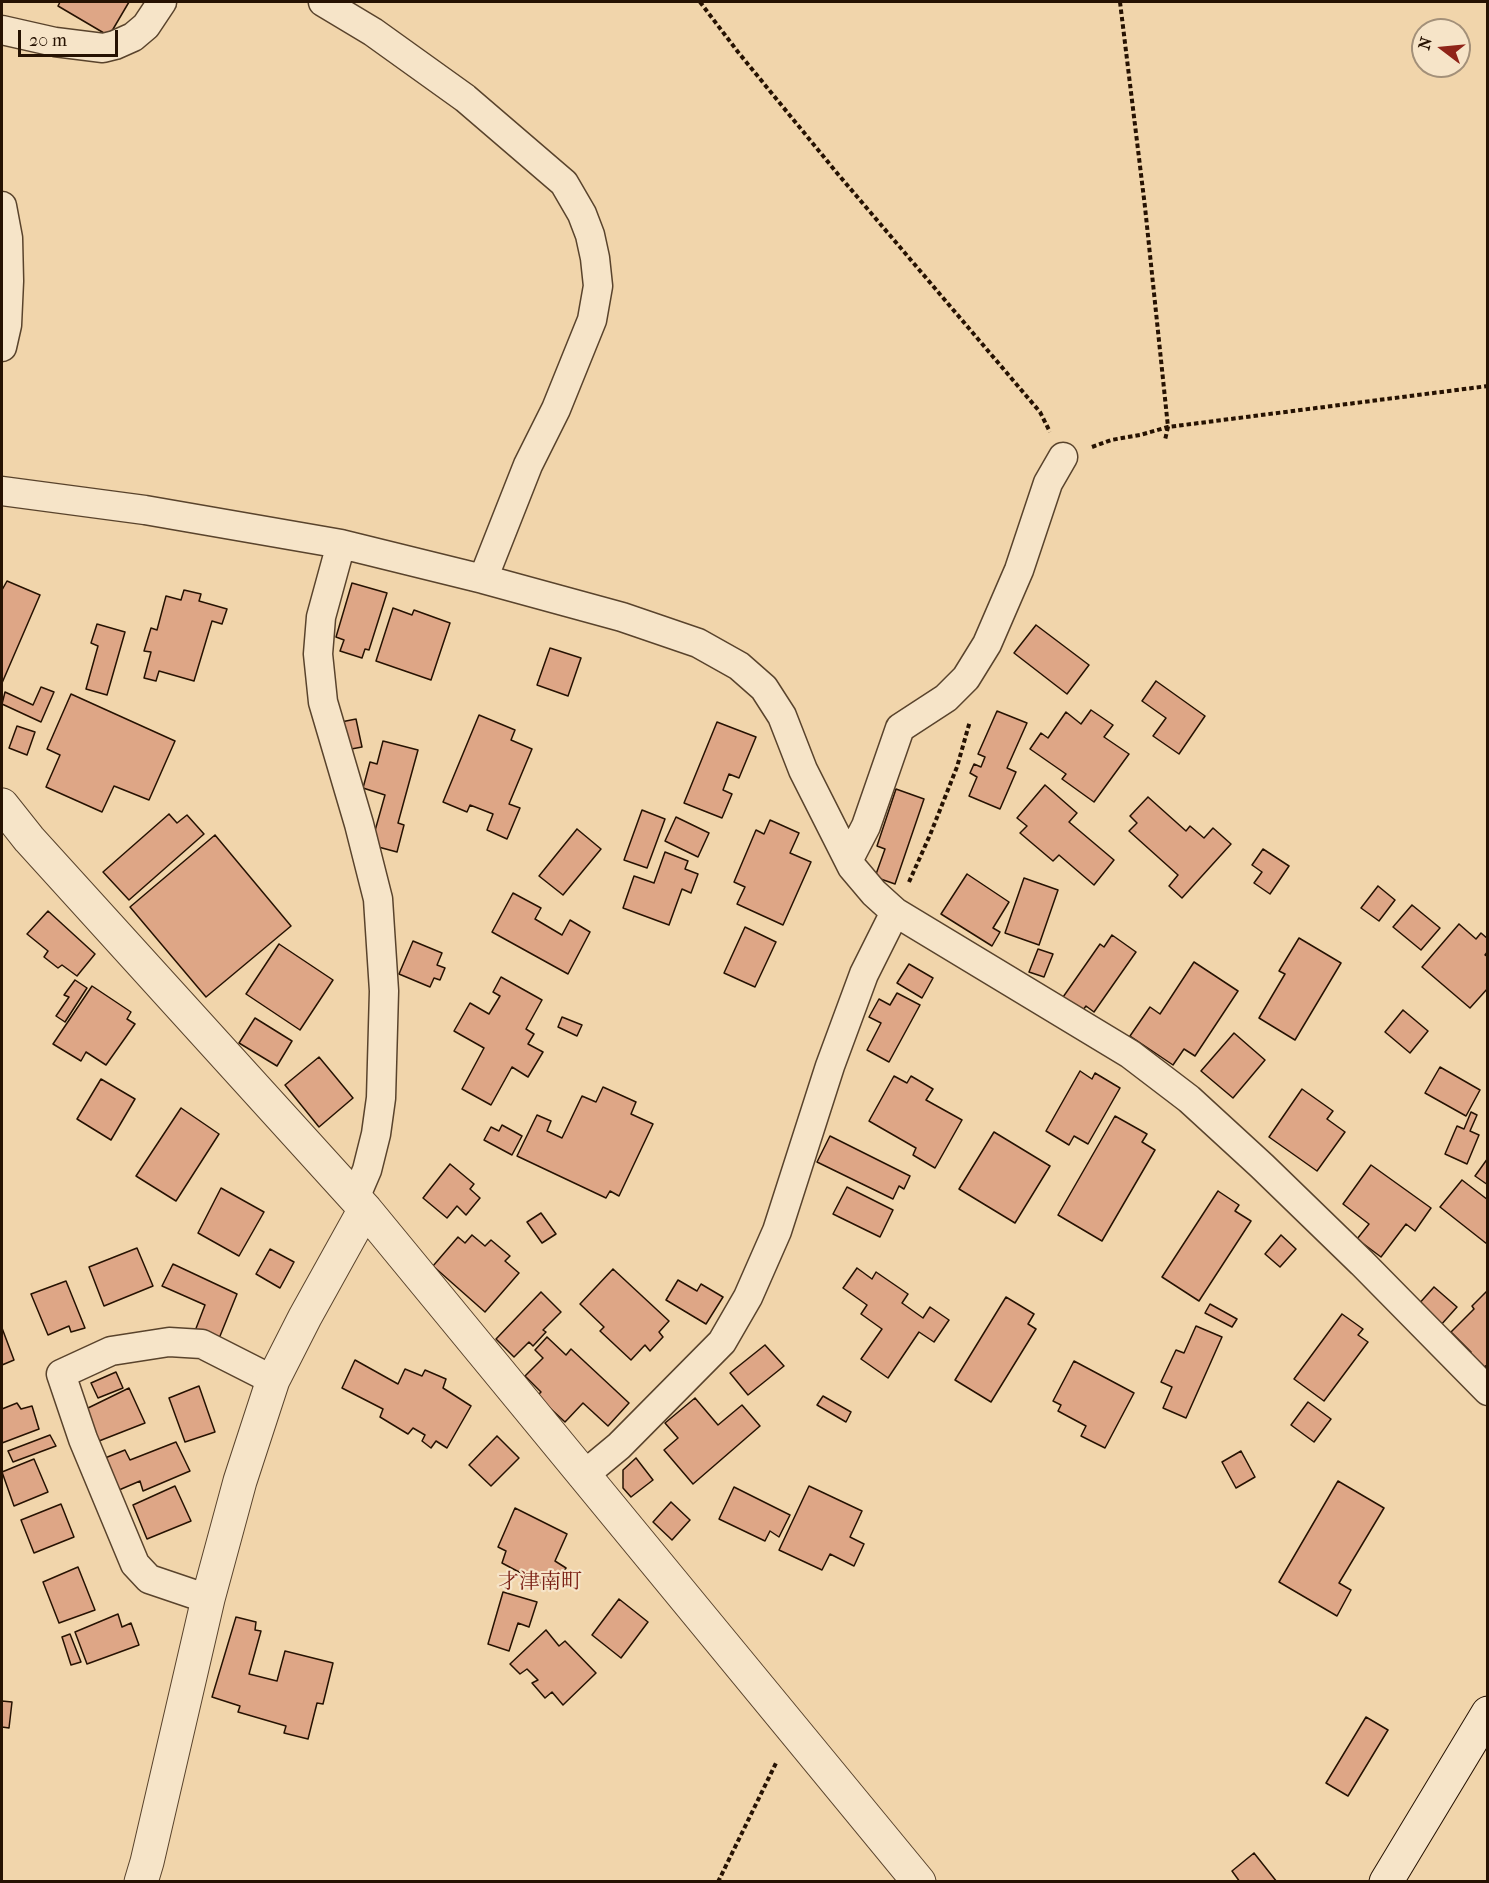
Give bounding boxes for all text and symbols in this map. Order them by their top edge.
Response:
scale bar [21,18,122,56]
north arrow [1411,18,1471,78]
text: 20 m [29,30,67,51]
text: N [1414,35,1436,52]
district label: 才津南町 [498,1570,582,1596]

